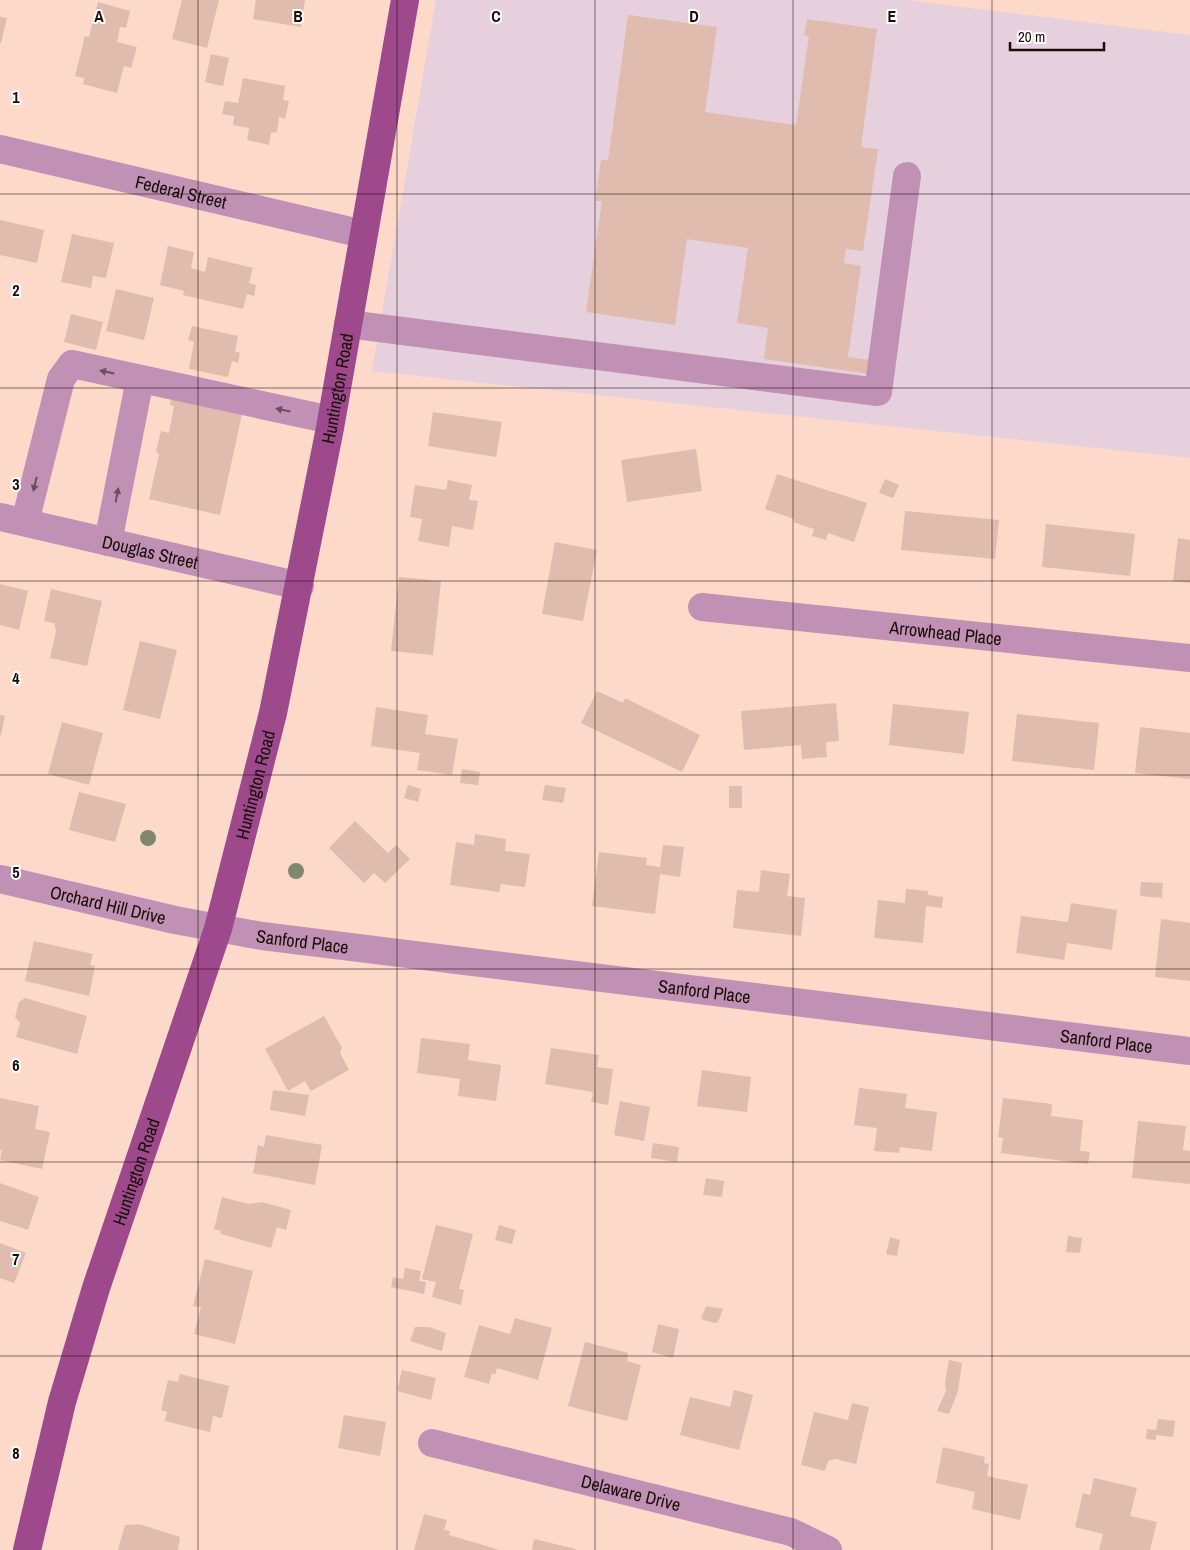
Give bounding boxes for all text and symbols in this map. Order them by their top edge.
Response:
text: A [94,5,104,27]
text: B [293,5,303,27]
text: C [491,5,501,27]
text: D [689,5,699,27]
text: E [888,5,897,27]
scale bar [1010,20,1104,52]
text: 20 m [1018,26,1045,47]
text: 1 [12,86,20,108]
street label: Federal Street [133,169,229,214]
text: 2 [12,279,20,301]
street label: Huntington Road [315,331,359,446]
one-way arrow [100,368,115,376]
one-way arrow [275,405,291,413]
text: 3 [12,473,20,495]
one-way arrow [31,476,39,491]
one-way arrow [114,486,122,502]
street label: Douglas Street [100,528,201,575]
street label: Arrowhead Place [887,614,1003,651]
text: 4 [12,667,20,689]
street label: Huntington Road [229,728,281,842]
text: 5 [12,861,20,883]
street label: Orchard Hill Drive [48,879,168,930]
street label: Sanford Place [254,923,350,959]
street label: Sanford Place [657,973,752,1009]
street label: Sanford Place [1059,1023,1154,1059]
text: 6 [12,1054,20,1076]
street label: Huntington Road [106,1115,165,1228]
text: 7 [12,1248,20,1270]
text: 8 [12,1442,20,1464]
street label: Delaware Drive [579,1468,683,1517]

